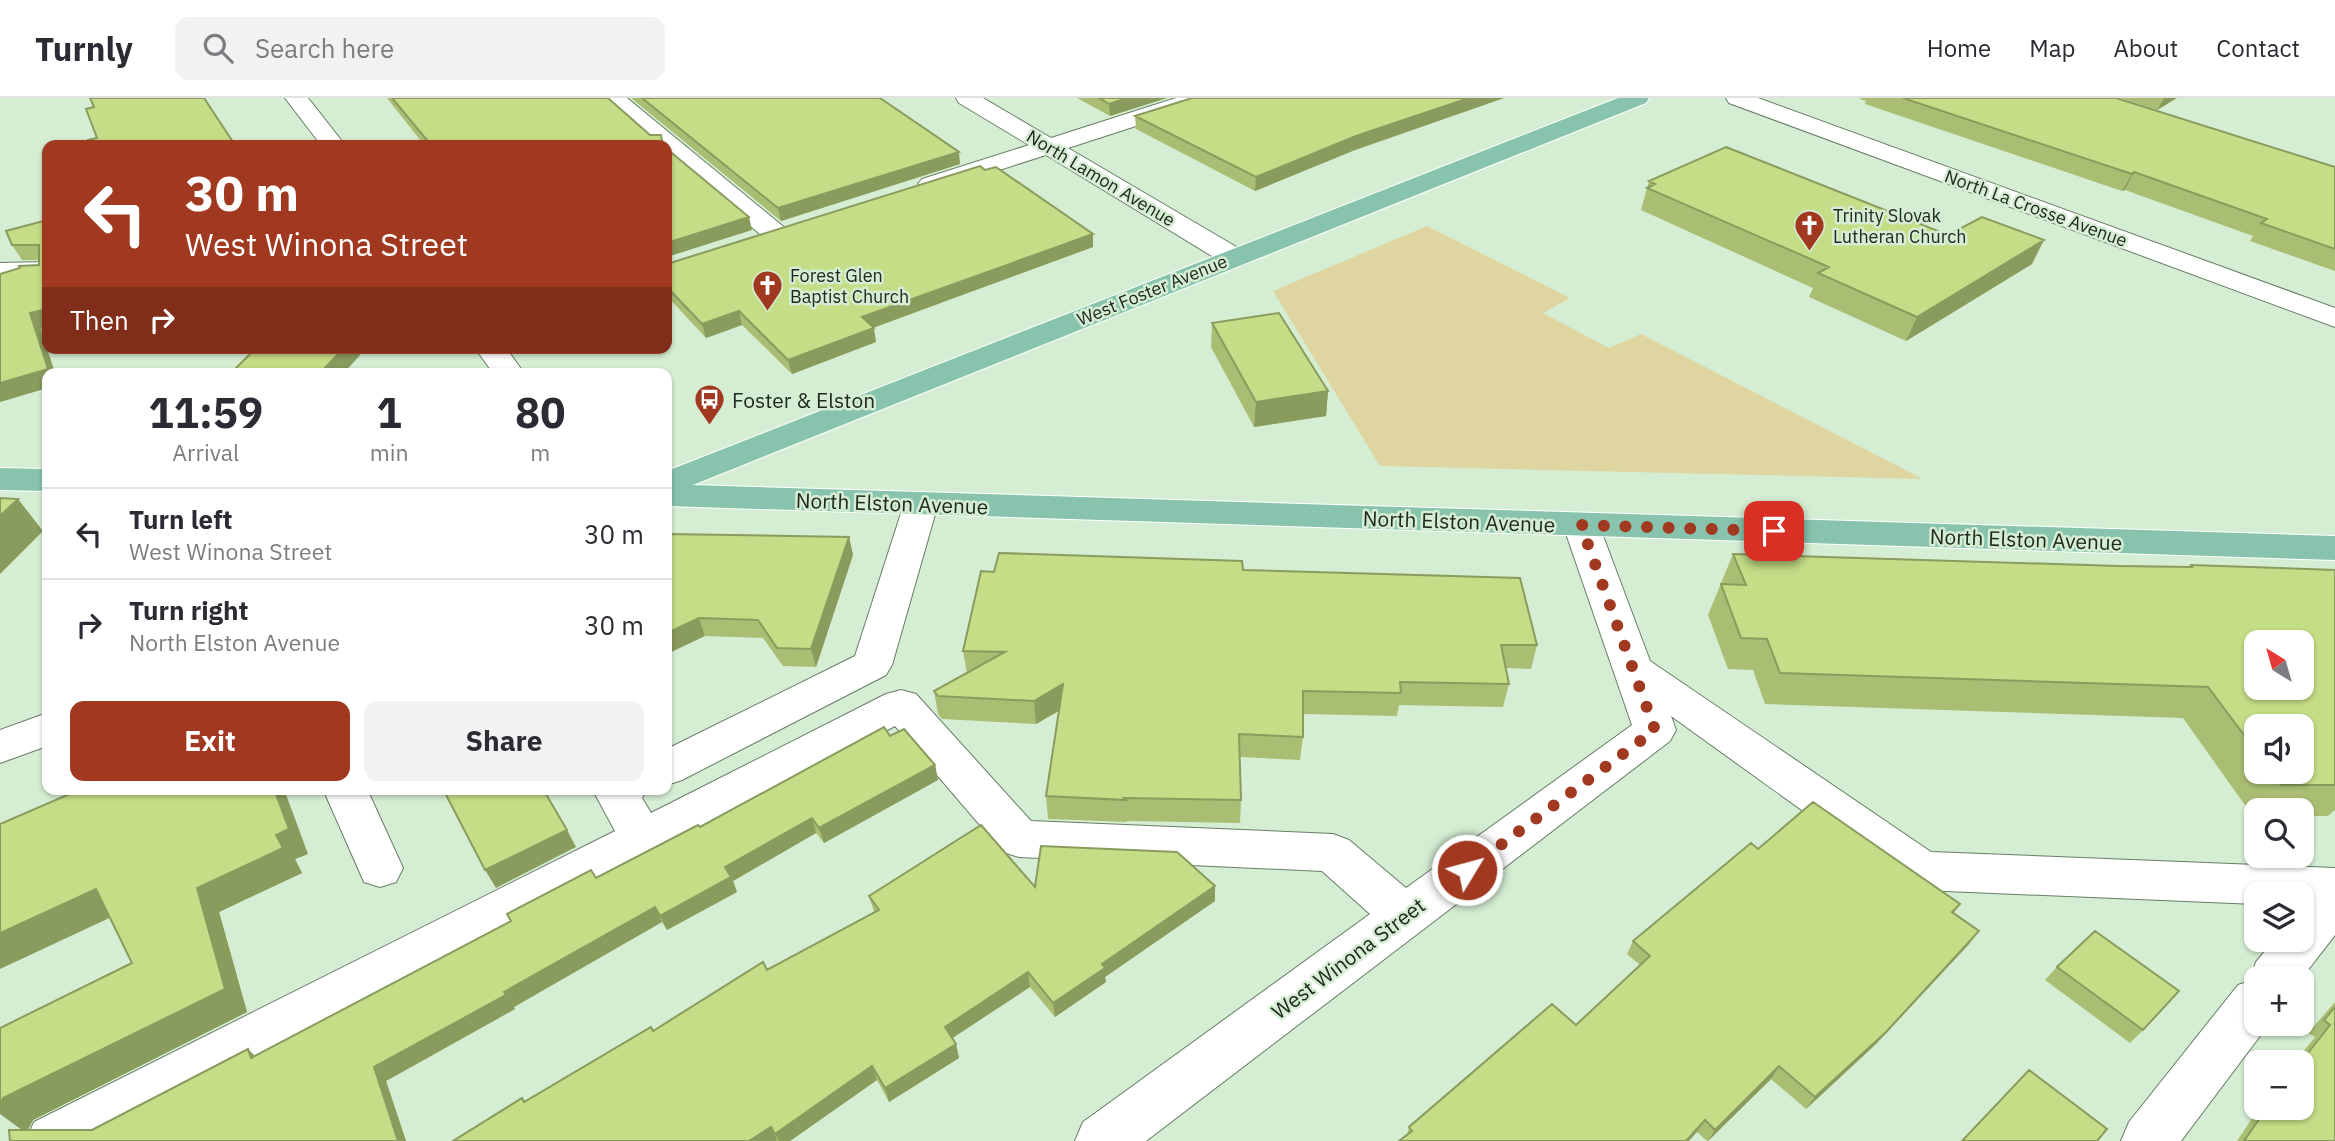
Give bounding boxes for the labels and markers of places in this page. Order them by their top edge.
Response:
place label: Trinity Slovak Lutheran Church [1833,204,1967,248]
church icon: Trinity Slovak Lutheran Church [1793,208,1827,252]
place label: Forest Glen Baptist Church [790,264,909,308]
church icon: Forest Glen Baptist Church [750,268,784,312]
bus stop icon: Foster & Elston [692,383,726,427]
place label: Foster & Elston [732,386,875,414]
pin [1744,501,1804,561]

